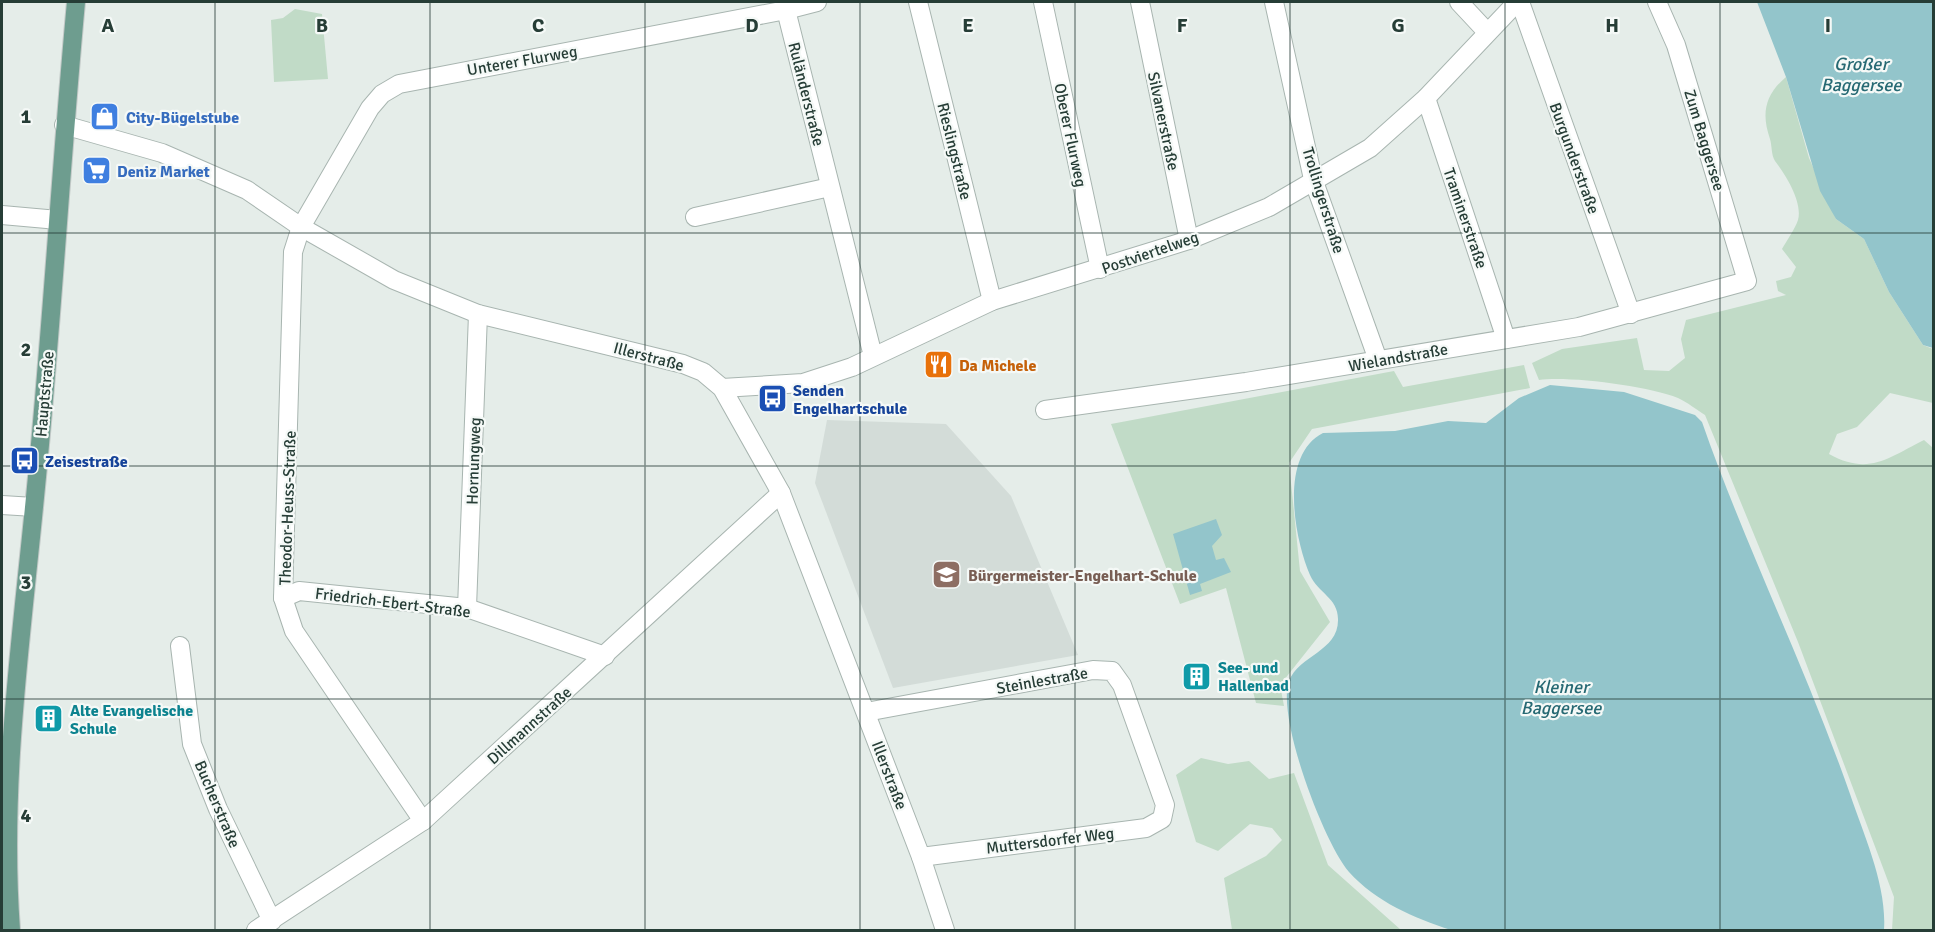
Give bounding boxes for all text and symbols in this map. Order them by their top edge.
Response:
text: A [102,13,115,38]
text: B [316,13,328,38]
text: C [532,13,544,38]
text: D [745,13,759,38]
text: E [962,13,974,38]
text: F [1177,13,1188,38]
text: G [1391,13,1405,38]
text: H [1605,13,1619,38]
text: I [1825,13,1831,38]
street label: Ruländerstraße [783,40,829,148]
street label: Unterer Flurweg [466,41,579,81]
water label: Großer Baggersee [1821,53,1902,96]
street label: Silvanerstraße [1143,70,1183,172]
street label: Oberer Flurweg [1049,81,1091,189]
street label: Zum Baggersee [1679,87,1729,193]
street label: Rieslingstraße [932,100,976,202]
street label: Burgunderstraße [1545,100,1603,217]
shop icon: City-Bügelstube [89,101,121,133]
text: 1 [21,104,32,129]
place label: City-Bügelstube [126,108,239,128]
street label: Trollingerstraße [1297,145,1349,256]
supermarket icon: Deniz Market [80,155,112,187]
place label: Deniz Market [117,162,210,182]
street label: Traminerstraße [1438,165,1492,271]
street label: Postviertelweg [1099,227,1201,279]
text: 2 [21,337,31,362]
street label: Illerstraße [611,338,686,376]
street label: Wielandstraße [1347,339,1449,377]
restaurant icon: Da Michele [922,349,954,381]
street label: Hauptstraße [31,350,59,438]
place label: Da Michele [959,356,1036,376]
place label: Senden Engelhartschule [793,381,907,419]
bus stop icon: Senden Engelhartschule [756,383,788,415]
street label: Hornungweg [462,417,486,505]
street label: Theodor-Heuss-Straße [275,430,301,586]
bus stop icon: Zeisestraße [8,445,40,477]
place label: Zeisestraße [45,452,128,472]
school or university icon: Bürgermeister-Engelhart-Schule [931,559,963,591]
place label: Bürgermeister-Engelhart-Schule [968,566,1197,586]
text: 3 [21,570,31,595]
street label: Friedrich-Ebert-Straße [314,584,472,622]
place label: See- und Hallenbad [1218,658,1289,696]
building icon: See- und Hallenbad [1181,660,1213,692]
street label: Steinlestraße [995,663,1089,699]
water label: Kleiner Baggersee [1521,676,1602,719]
street label: Dillmannstraße [483,683,576,769]
place label: Alte Evangelische Schule [70,701,193,739]
building icon: Alte Evangelische Schule [33,703,65,735]
street label: Illerstraße [867,738,911,813]
street label: Bucherstraße [190,758,244,851]
text: 4 [21,803,32,828]
street label: Muttersdorfer Weg [985,823,1115,859]

